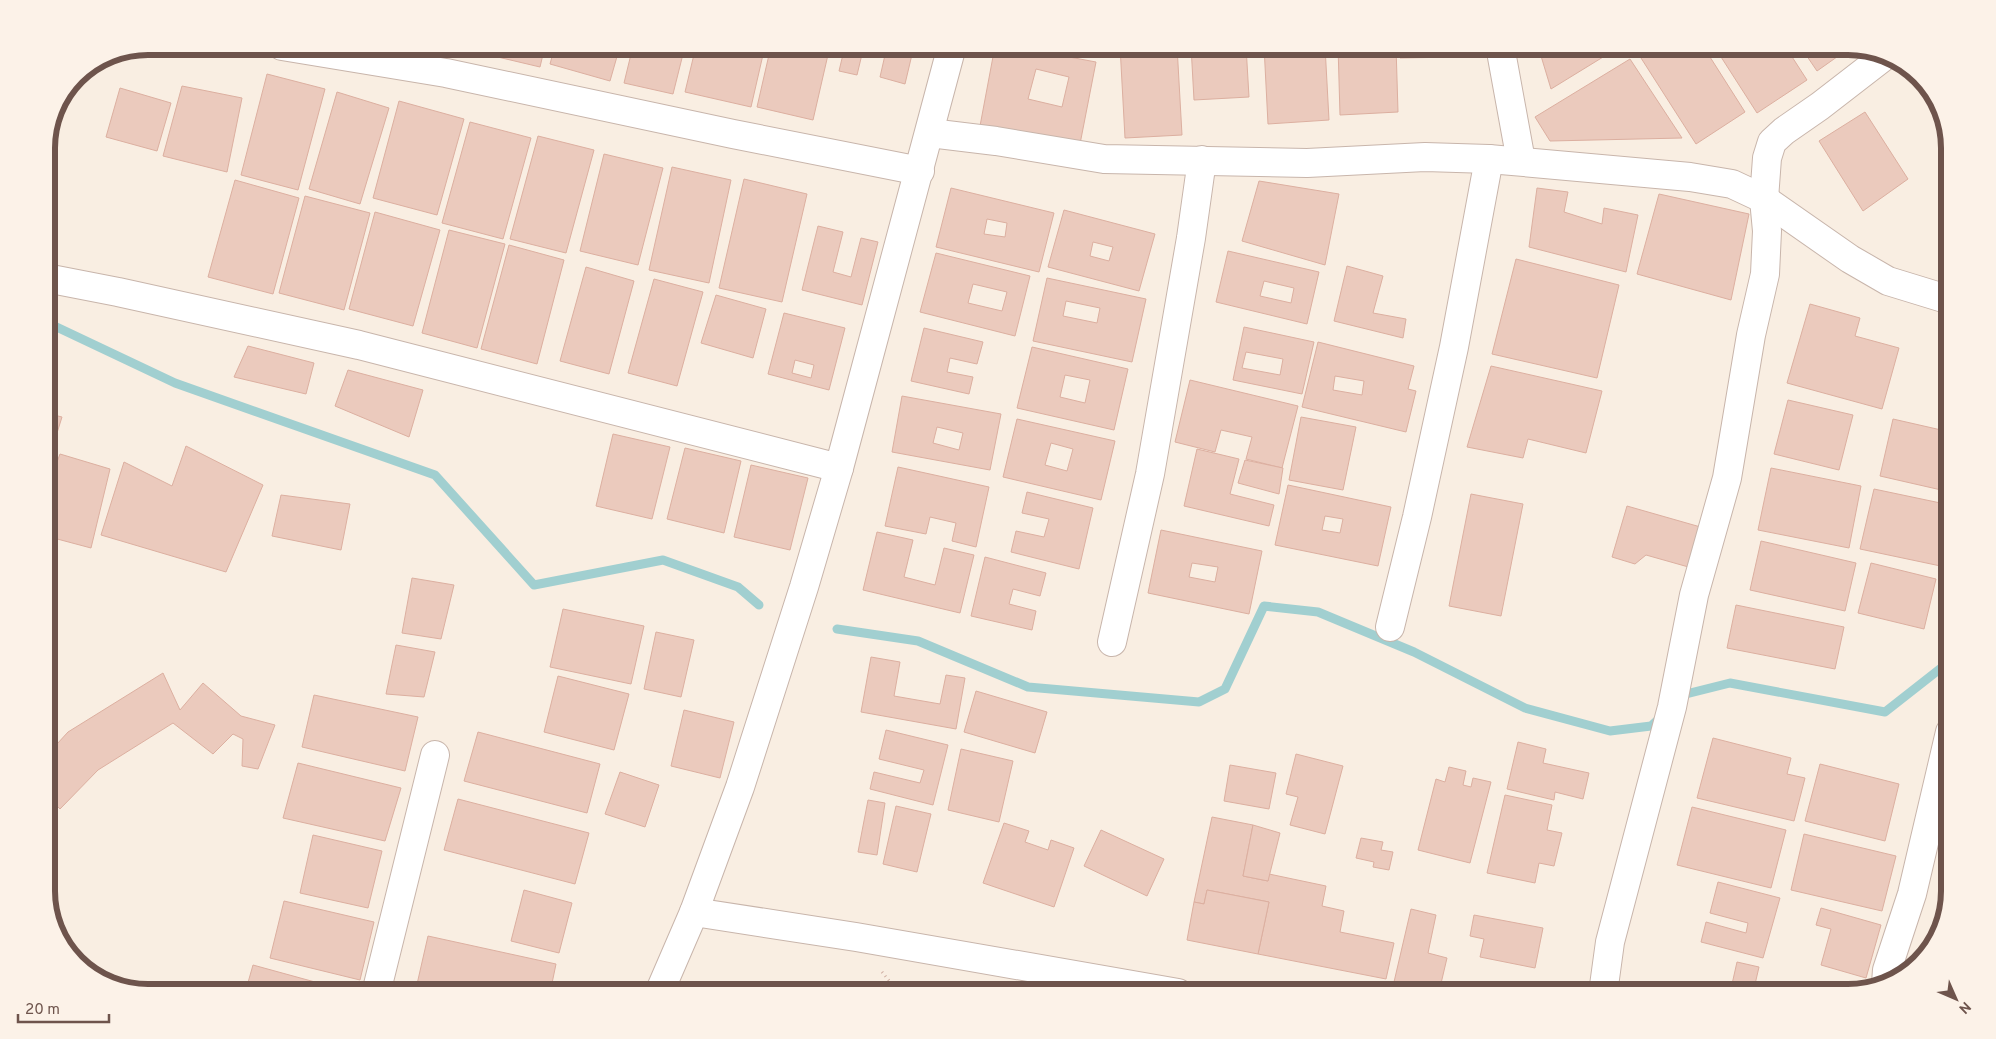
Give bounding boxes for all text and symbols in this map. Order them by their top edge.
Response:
north arrow [1931,974,1981,1024]
scale bar [18,992,109,1024]
text: N [1955,998,1974,1017]
text: 20 m [25,1001,60,1020]

